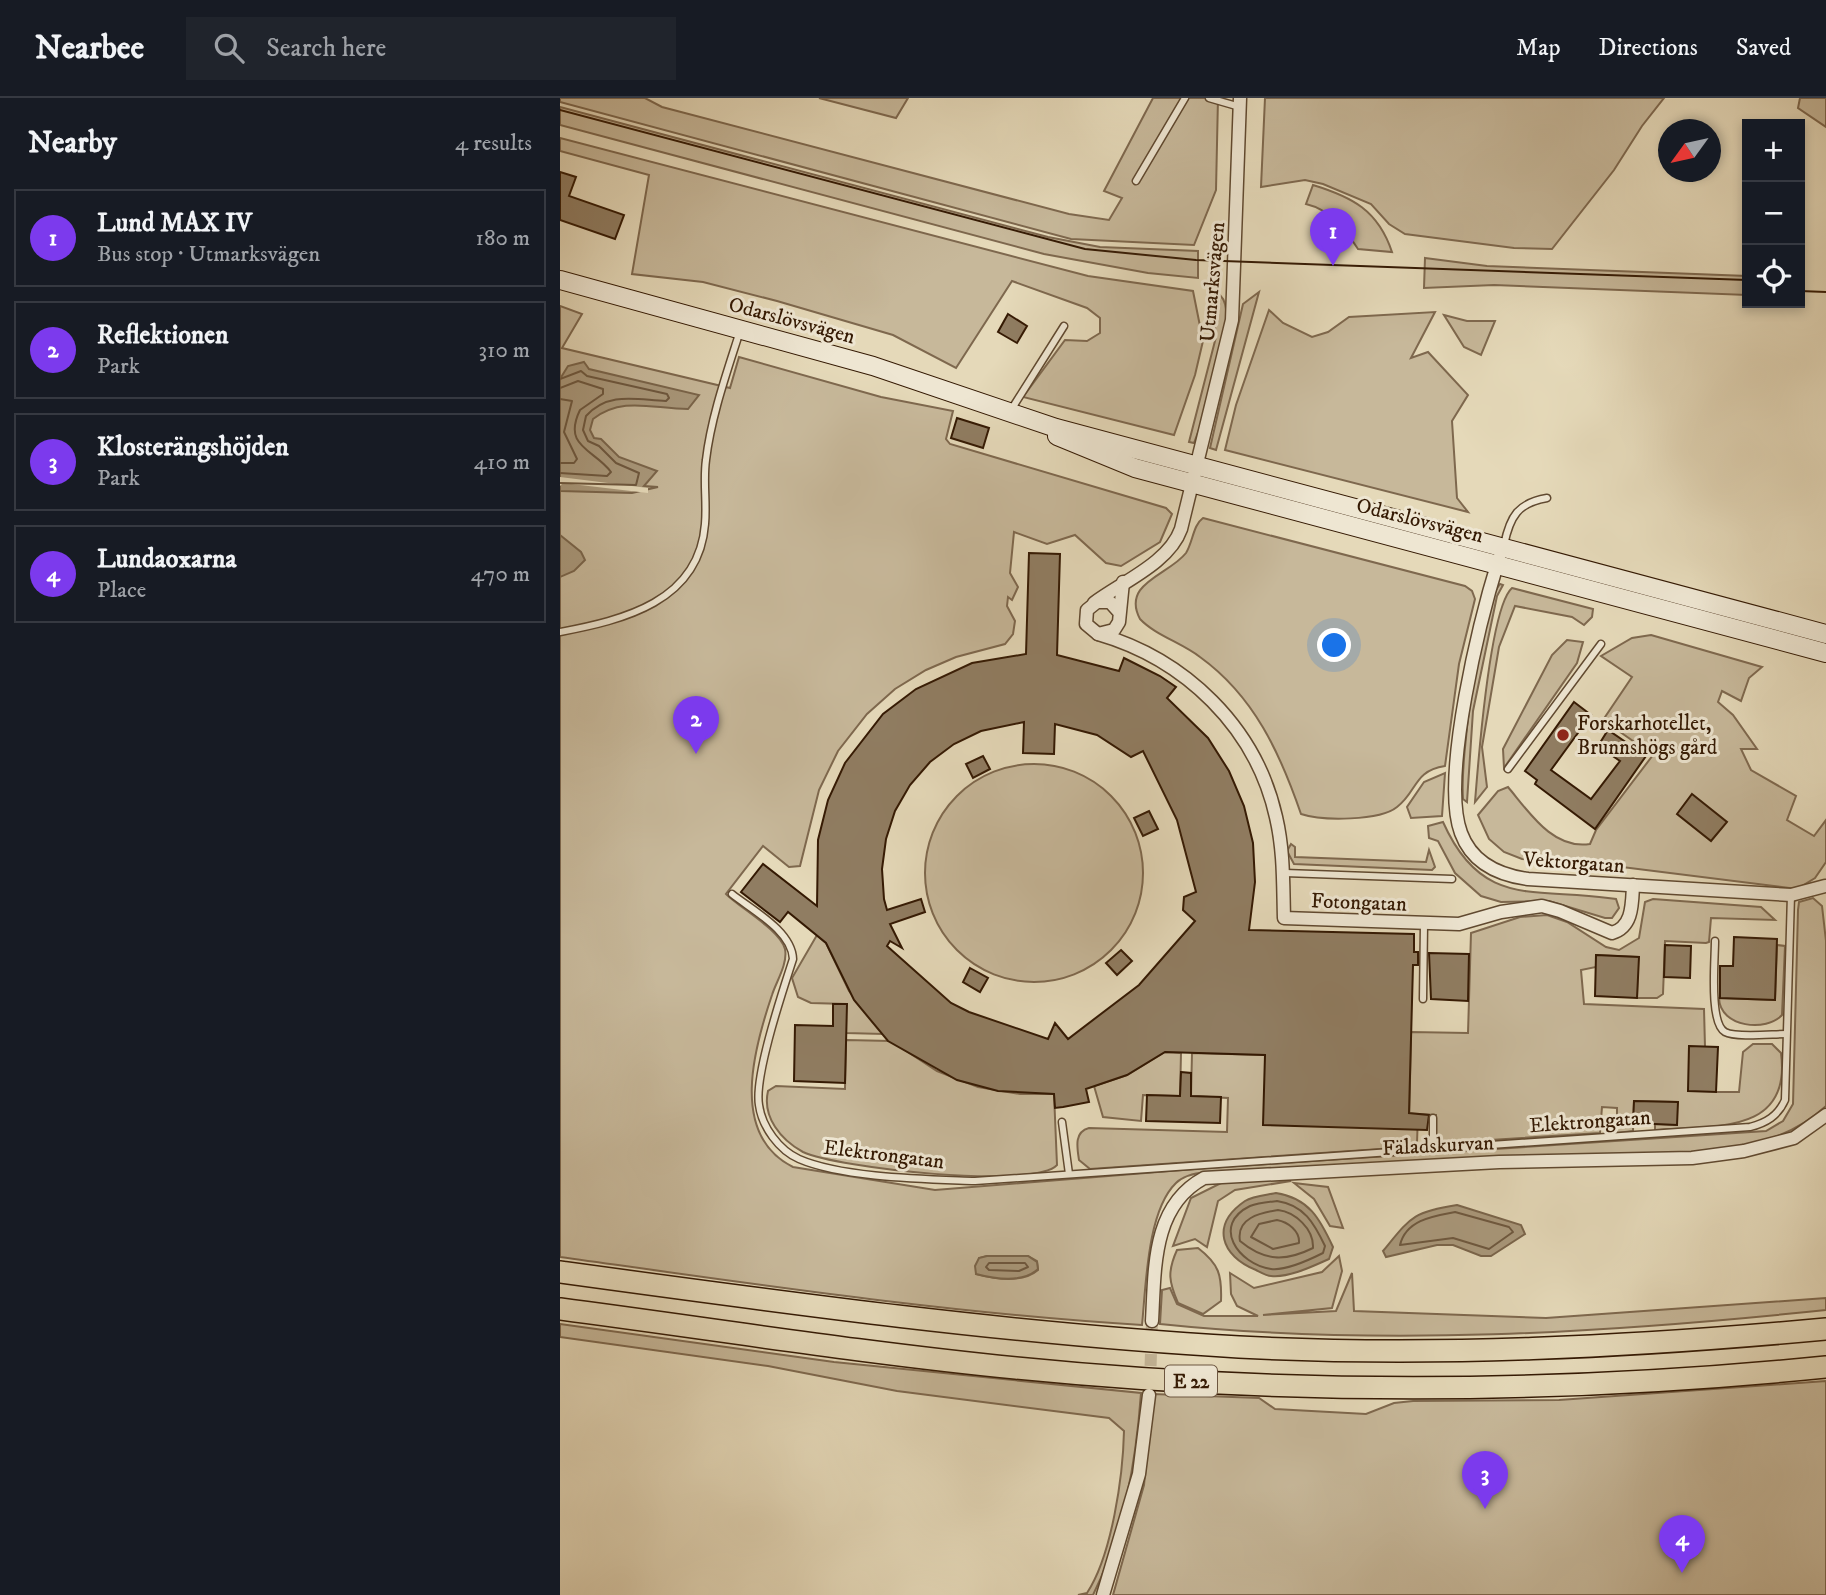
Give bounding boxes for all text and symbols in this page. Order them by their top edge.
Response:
search box [186,17,676,80]
text: Nearbee [35,28,144,69]
icon: search [210,29,248,67]
text: Search here [266,32,386,65]
text: Map [1516,33,1561,63]
text: Directions [1599,33,1698,63]
text: Saved [1736,33,1791,63]
north arrow [1658,119,1721,182]
map controls [1742,119,1805,308]
button: + [1742,119,1805,182]
text: Nearby [28,125,117,162]
text: 4 results [455,129,532,158]
button: − [1742,182,1805,245]
text: Lund MAX IV [97,207,252,240]
pin: 1 [1310,208,1356,266]
street label: Utmarksvägen [1195,221,1231,343]
text: 1 [49,224,57,253]
text: 180 m [475,224,530,253]
text: Bus stop · Utmarksvägen [97,240,320,269]
button: locate [1742,245,1805,308]
street label: Odarslövsvägen [726,292,858,350]
text: Reflektionen [97,319,229,352]
text: 2 [47,336,59,365]
text: 310 m [478,336,530,365]
text: Park [97,352,140,381]
text: Klosterängshöjden [97,431,289,464]
text: 3 [49,448,57,477]
text: 410 m [474,448,530,477]
text: Park [97,464,140,493]
street label: Odarslövsvägen [1354,493,1486,549]
text: Lundaoxarna [97,543,237,576]
text: 4 [46,560,60,589]
text: 470 m [471,560,530,589]
text: Place [97,576,146,605]
your location [1317,628,1351,662]
pin: 2 [673,696,719,754]
place label: Forskarhotellet, Brunnshögs gård [1577,711,1718,761]
marker: Forskarhotellet, Brunnshögs gård [1555,727,1571,743]
street label: Vektorgatan [1521,846,1626,880]
street label: Fotongatan [1311,888,1407,918]
street label: Elektrongatan [1529,1105,1652,1139]
street label: Fäladskurvan [1381,1130,1495,1162]
street label: Elektrongatan [822,1135,946,1175]
road number: E 22 [1165,1366,1217,1396]
pin: 3 [1462,1451,1508,1509]
pin: 4 [1659,1515,1705,1573]

